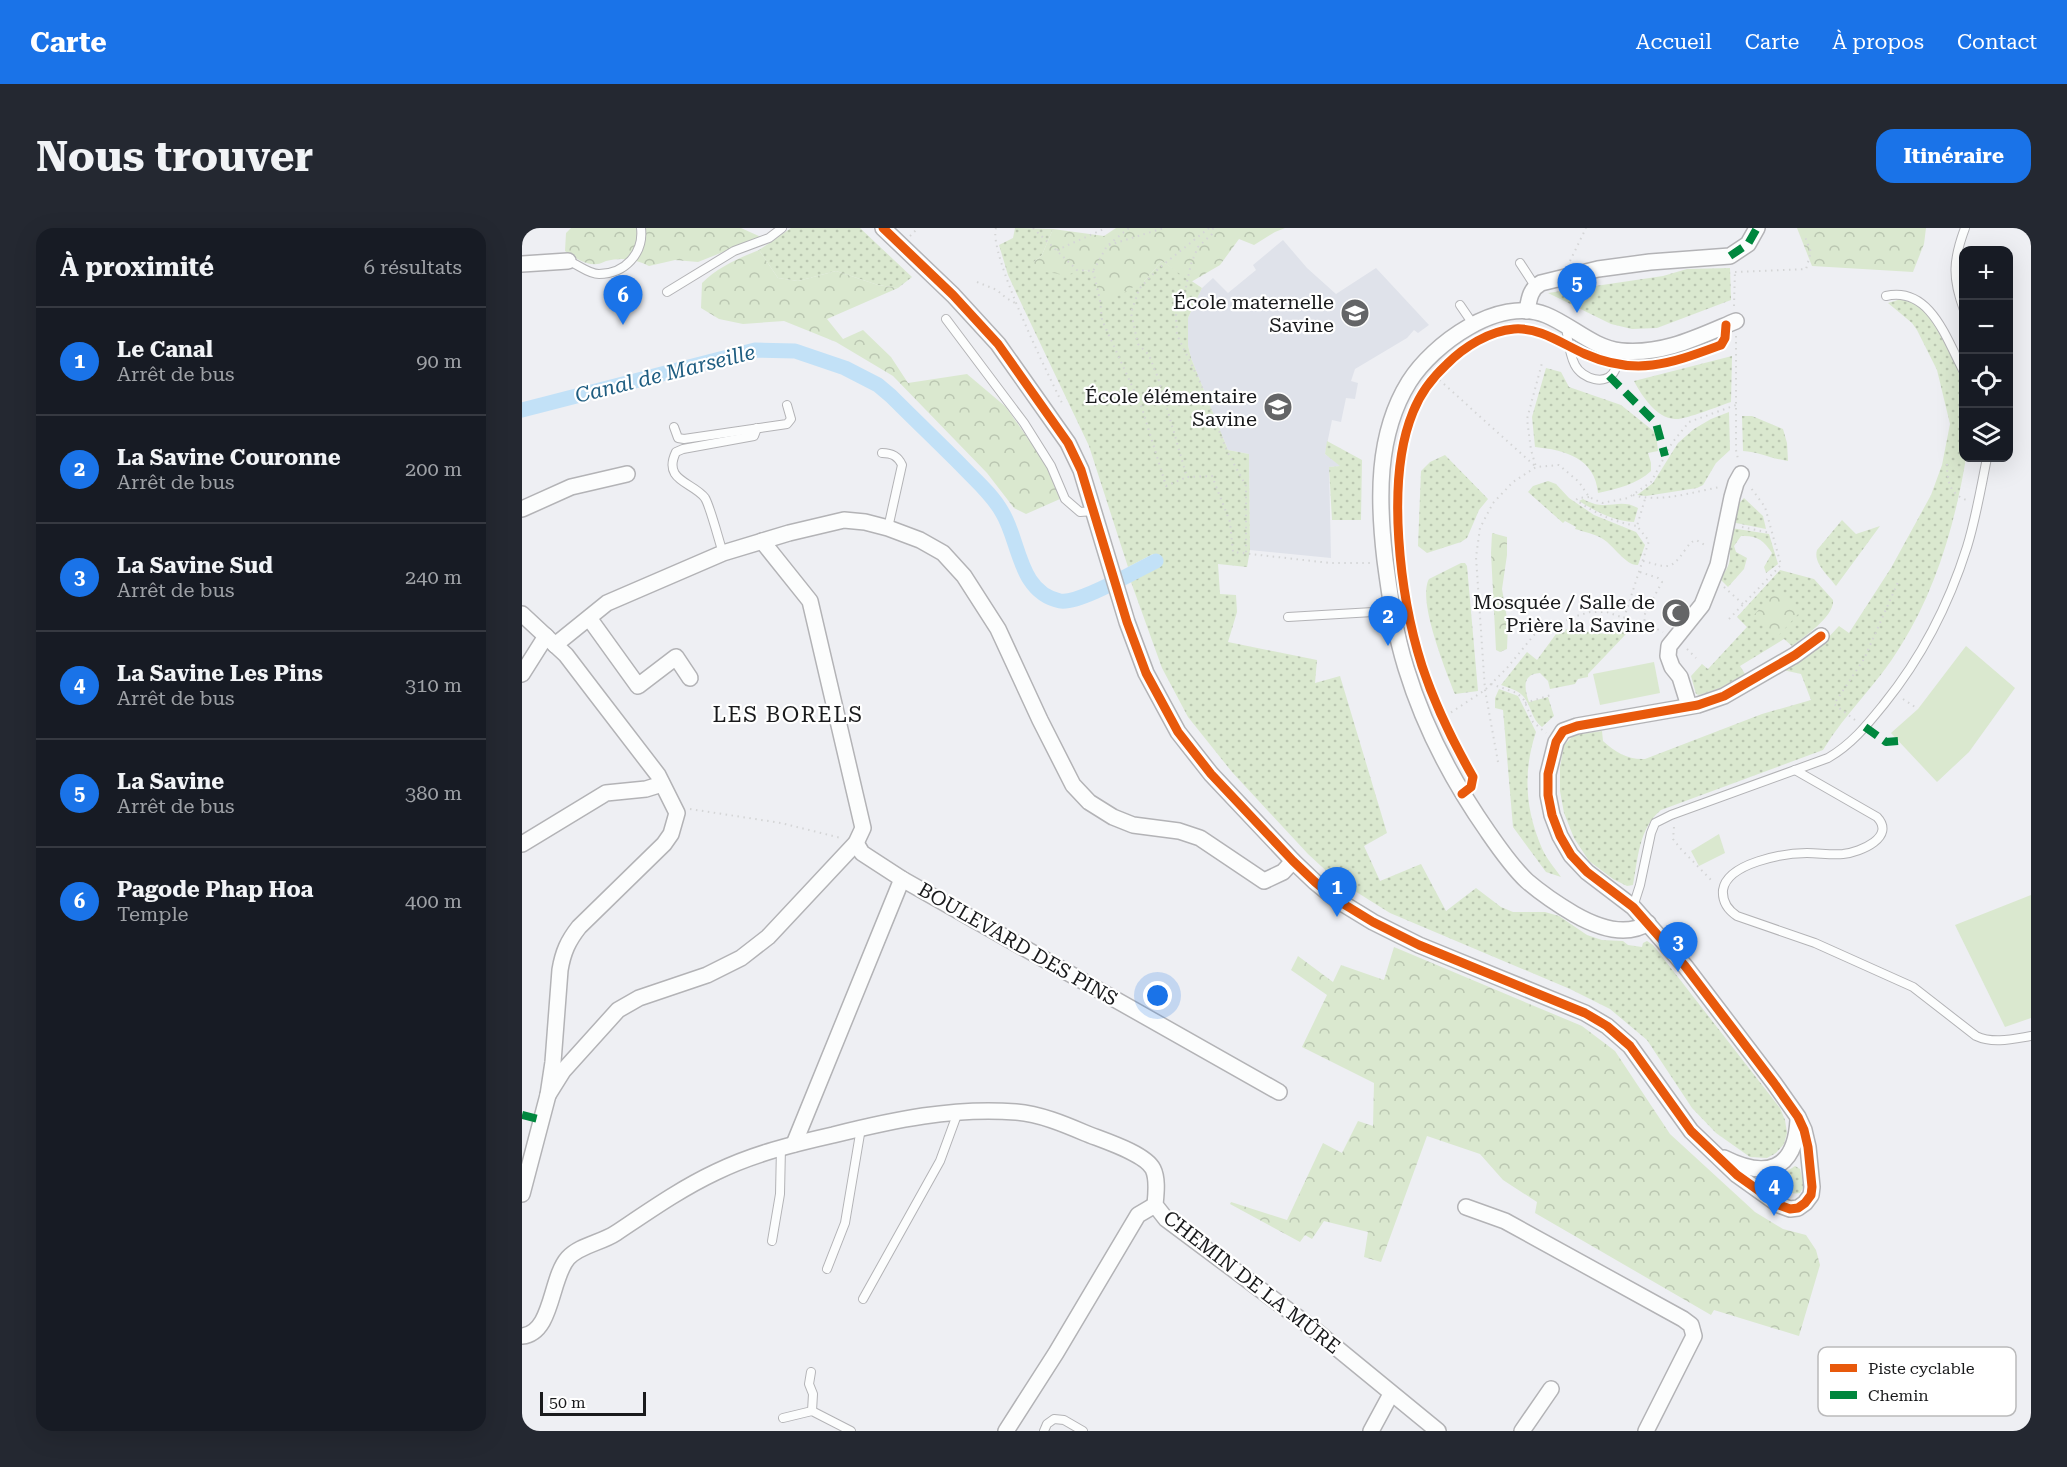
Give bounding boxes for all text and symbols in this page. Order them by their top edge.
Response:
text: Carte [30,26,107,59]
text: Accueil [1636,30,1712,54]
text: Carte [1745,30,1799,54]
text: À propos [1832,30,1924,54]
text: Contact [1957,30,2037,54]
button: Itinéraire [1876,129,2031,183]
text: Nous trouver [36,132,313,181]
map controls [1959,246,2013,462]
button: + [1959,246,2013,300]
text: À proximité [60,252,214,282]
text: 6 résultats [364,255,462,279]
pin: 5 [1558,264,1596,313]
pin: 6 [604,276,642,325]
place label: École maternelle Savine [1173,290,1334,337]
school or university icon: École maternelle Savine [1339,297,1371,329]
button: − [1959,300,2013,354]
text: Le Canal [117,337,213,362]
water label: Canal de Marseille [573,340,757,408]
text: 1 [74,349,85,373]
text: 90 m [416,349,462,373]
button: locate [1959,354,2013,408]
text: Arrêt de bus [117,362,234,386]
place label: École élémentaire Savine [1085,384,1257,431]
school or university icon: École élémentaire Savine [1262,391,1294,423]
button: layers [1959,408,2013,462]
text: La Savine Couronne [117,445,341,470]
text: 2 [74,457,85,481]
text: 200 m [405,457,462,481]
text: Arrêt de bus [117,470,234,494]
text: La Savine Sud [117,553,273,578]
text: 3 [74,565,85,589]
text: 240 m [405,565,462,589]
text: Arrêt de bus [117,578,234,602]
place label: Mosquée / Salle de Prière la Savine [1473,590,1655,637]
pin: 2 [1368,596,1408,646]
mosque icon: Mosquée / Salle de Prière la Savine [1660,597,1692,629]
text: La Savine Les Pins [117,661,323,686]
text: 4 [74,673,85,697]
text: 310 m [405,673,462,697]
text: Arrêt de bus [117,686,234,710]
district label: LES BORELS [712,702,864,727]
text: La Savine [117,769,224,794]
text: 5 [74,781,85,805]
text: 380 m [405,781,462,805]
text: Arrêt de bus [117,794,234,818]
pin: 1 [1318,868,1356,917]
text: Pagode Phap Hoa [117,877,313,902]
street label: BOULEVARD DES PINS [914,877,1122,1011]
text: 6 [74,889,85,913]
text: 400 m [405,889,462,913]
text: Temple [117,902,189,926]
pin: 3 [1658,922,1698,972]
your location [1143,981,1172,1010]
pin: 4 [1754,1166,1794,1216]
street label: CHEMIN DE LA MÛRE [1159,1205,1345,1359]
legend [1818,1347,2016,1416]
text: Piste cyclable [1868,1359,1975,1378]
text: Chemin [1868,1386,1929,1405]
scale bar [540,1389,646,1416]
text: 50 m [549,1393,586,1412]

